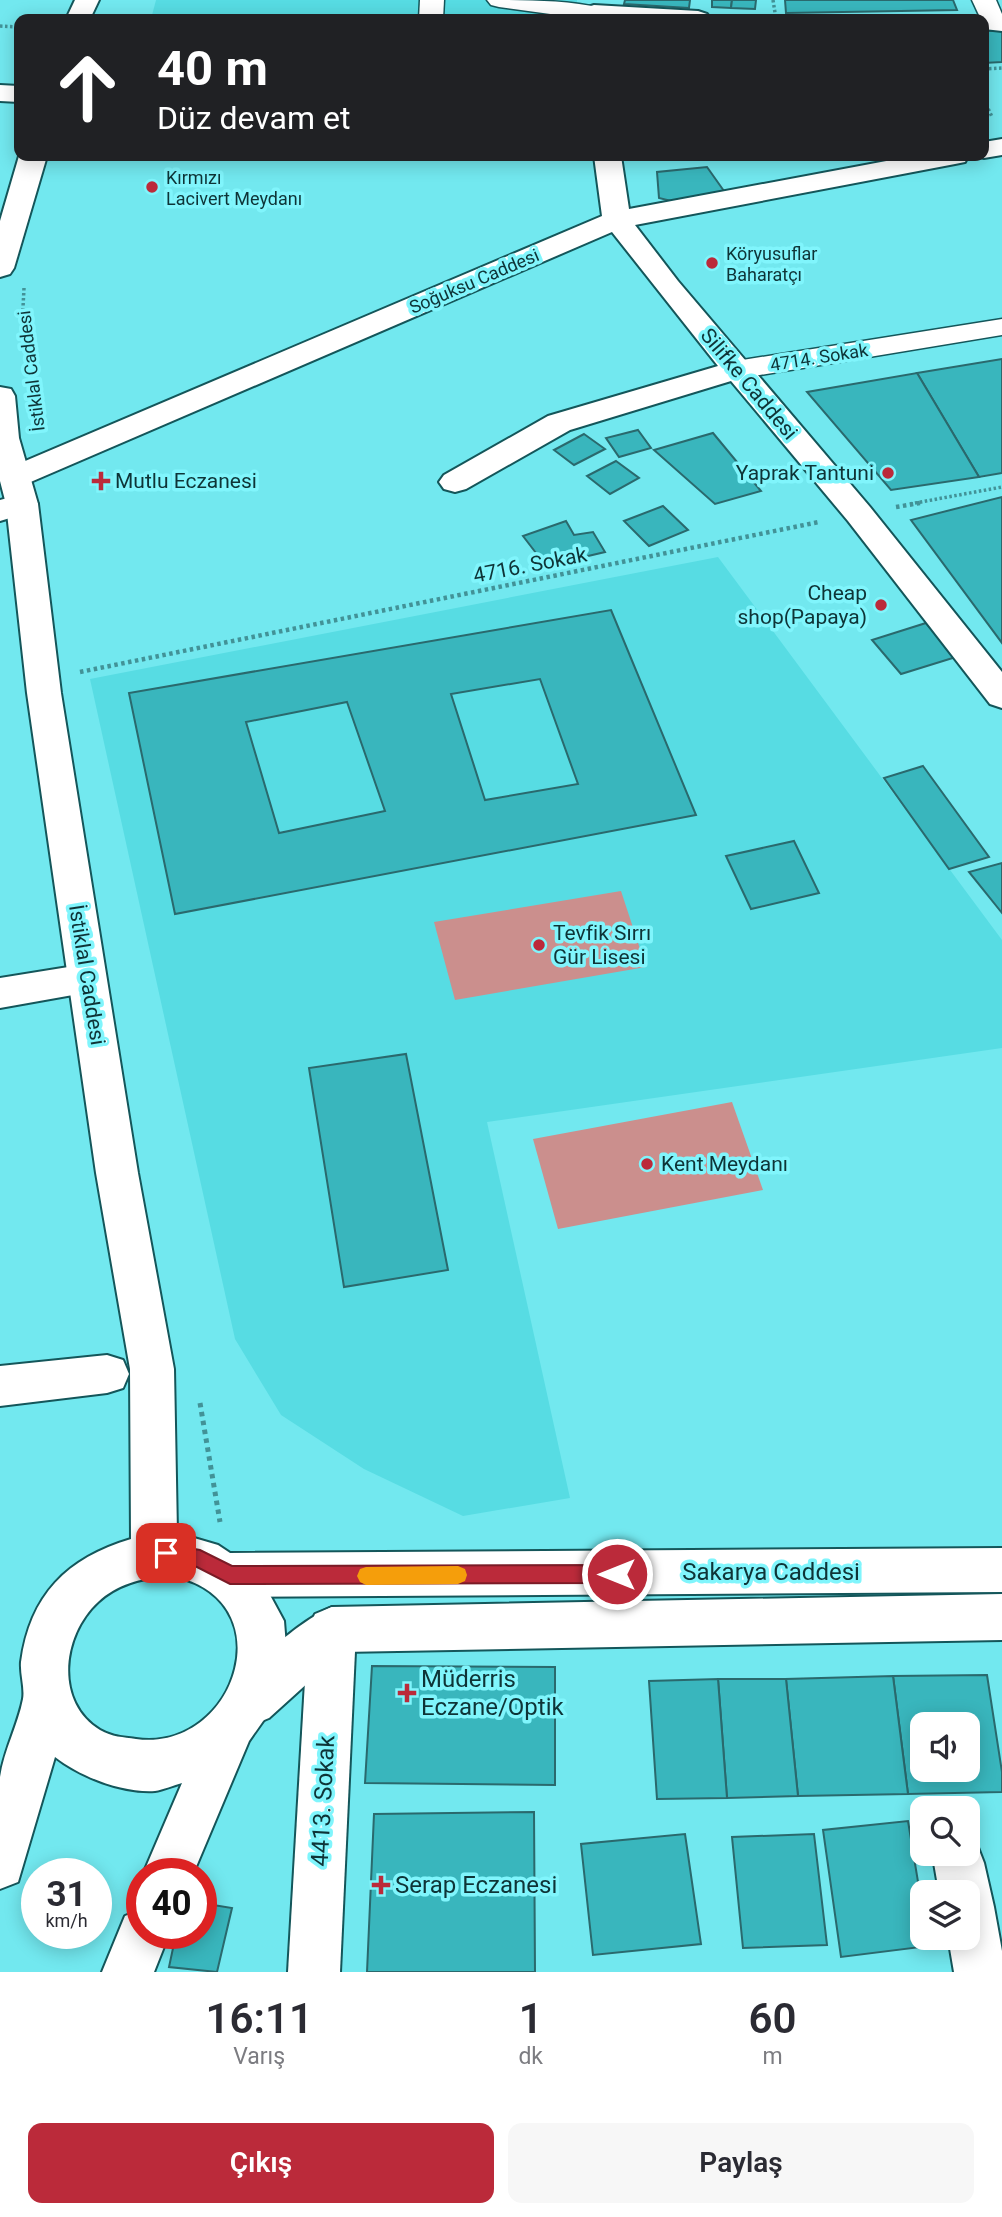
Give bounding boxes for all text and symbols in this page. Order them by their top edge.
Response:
text: 40 m [157,40,268,97]
icon: ahead [42,42,133,133]
text: Düz devam et [157,99,350,137]
place label: Kırmızı Lacivert Meydanı [166,167,302,209]
marker: Kırmızı Lacivert Meydanı [144,179,160,195]
place label: Köryusuflar Baharatçı [726,243,817,285]
street label: Soğuksu Caddesi [406,244,542,318]
marker: Köryusuflar Baharatçı [704,255,720,271]
street label: İstiklal Caddesi [13,309,49,433]
street label: Silifke Caddesi [696,324,802,444]
street label: 4714. Sokak [769,339,870,375]
place label: Yaprak Tantuni [736,461,874,485]
marker: Yaprak Tantuni [880,465,896,481]
place label: Mutlu Eczanesi [115,469,257,493]
marker: Mutlu Eczanesi [93,473,109,489]
street label: 4716. Sokak [471,542,589,588]
place label: Cheap shop(Papaya) [738,581,867,629]
marker: Cheap shop(Papaya) [873,597,889,613]
street label: İstiklal Caddesi [64,903,110,1047]
place label: Tevfik Sırrı Gür Lisesi [553,921,651,969]
marker: Tevfik Sırrı Gür Lisesi [531,937,547,953]
place label: Kent Meydanı [661,1152,788,1176]
marker: Kent Meydanı [639,1156,655,1172]
pin [136,1523,196,1583]
icon: arrive [147,1534,185,1572]
position arrow [580,1537,654,1611]
street label: Sakarya Caddesi [682,1558,860,1586]
place label: Müderris Eczane/Optik [421,1665,565,1721]
marker: Müderris Eczane/Optik [399,1685,415,1701]
map controls [910,1712,980,1950]
button: sound [910,1712,980,1782]
street label: 4413. Sokak [306,1734,340,1867]
button: search [910,1796,980,1866]
speed limit sign: 40 [126,1858,217,1949]
place label: Serap Eczanesi [395,1871,557,1899]
text: 31 [46,1874,87,1915]
marker: Serap Eczanesi [373,1877,389,1893]
button: layers [910,1880,980,1950]
text: km/h [45,1910,88,1931]
text: 16:11 [205,1994,313,2043]
text: 1 [519,1994,543,2043]
text: 60 [749,1994,797,2043]
text: Varış [233,2043,285,2070]
text: dk [518,2043,543,2070]
text: m [762,2043,783,2070]
button: Çıkış [28,2123,494,2203]
button: Paylaş [508,2123,974,2203]

